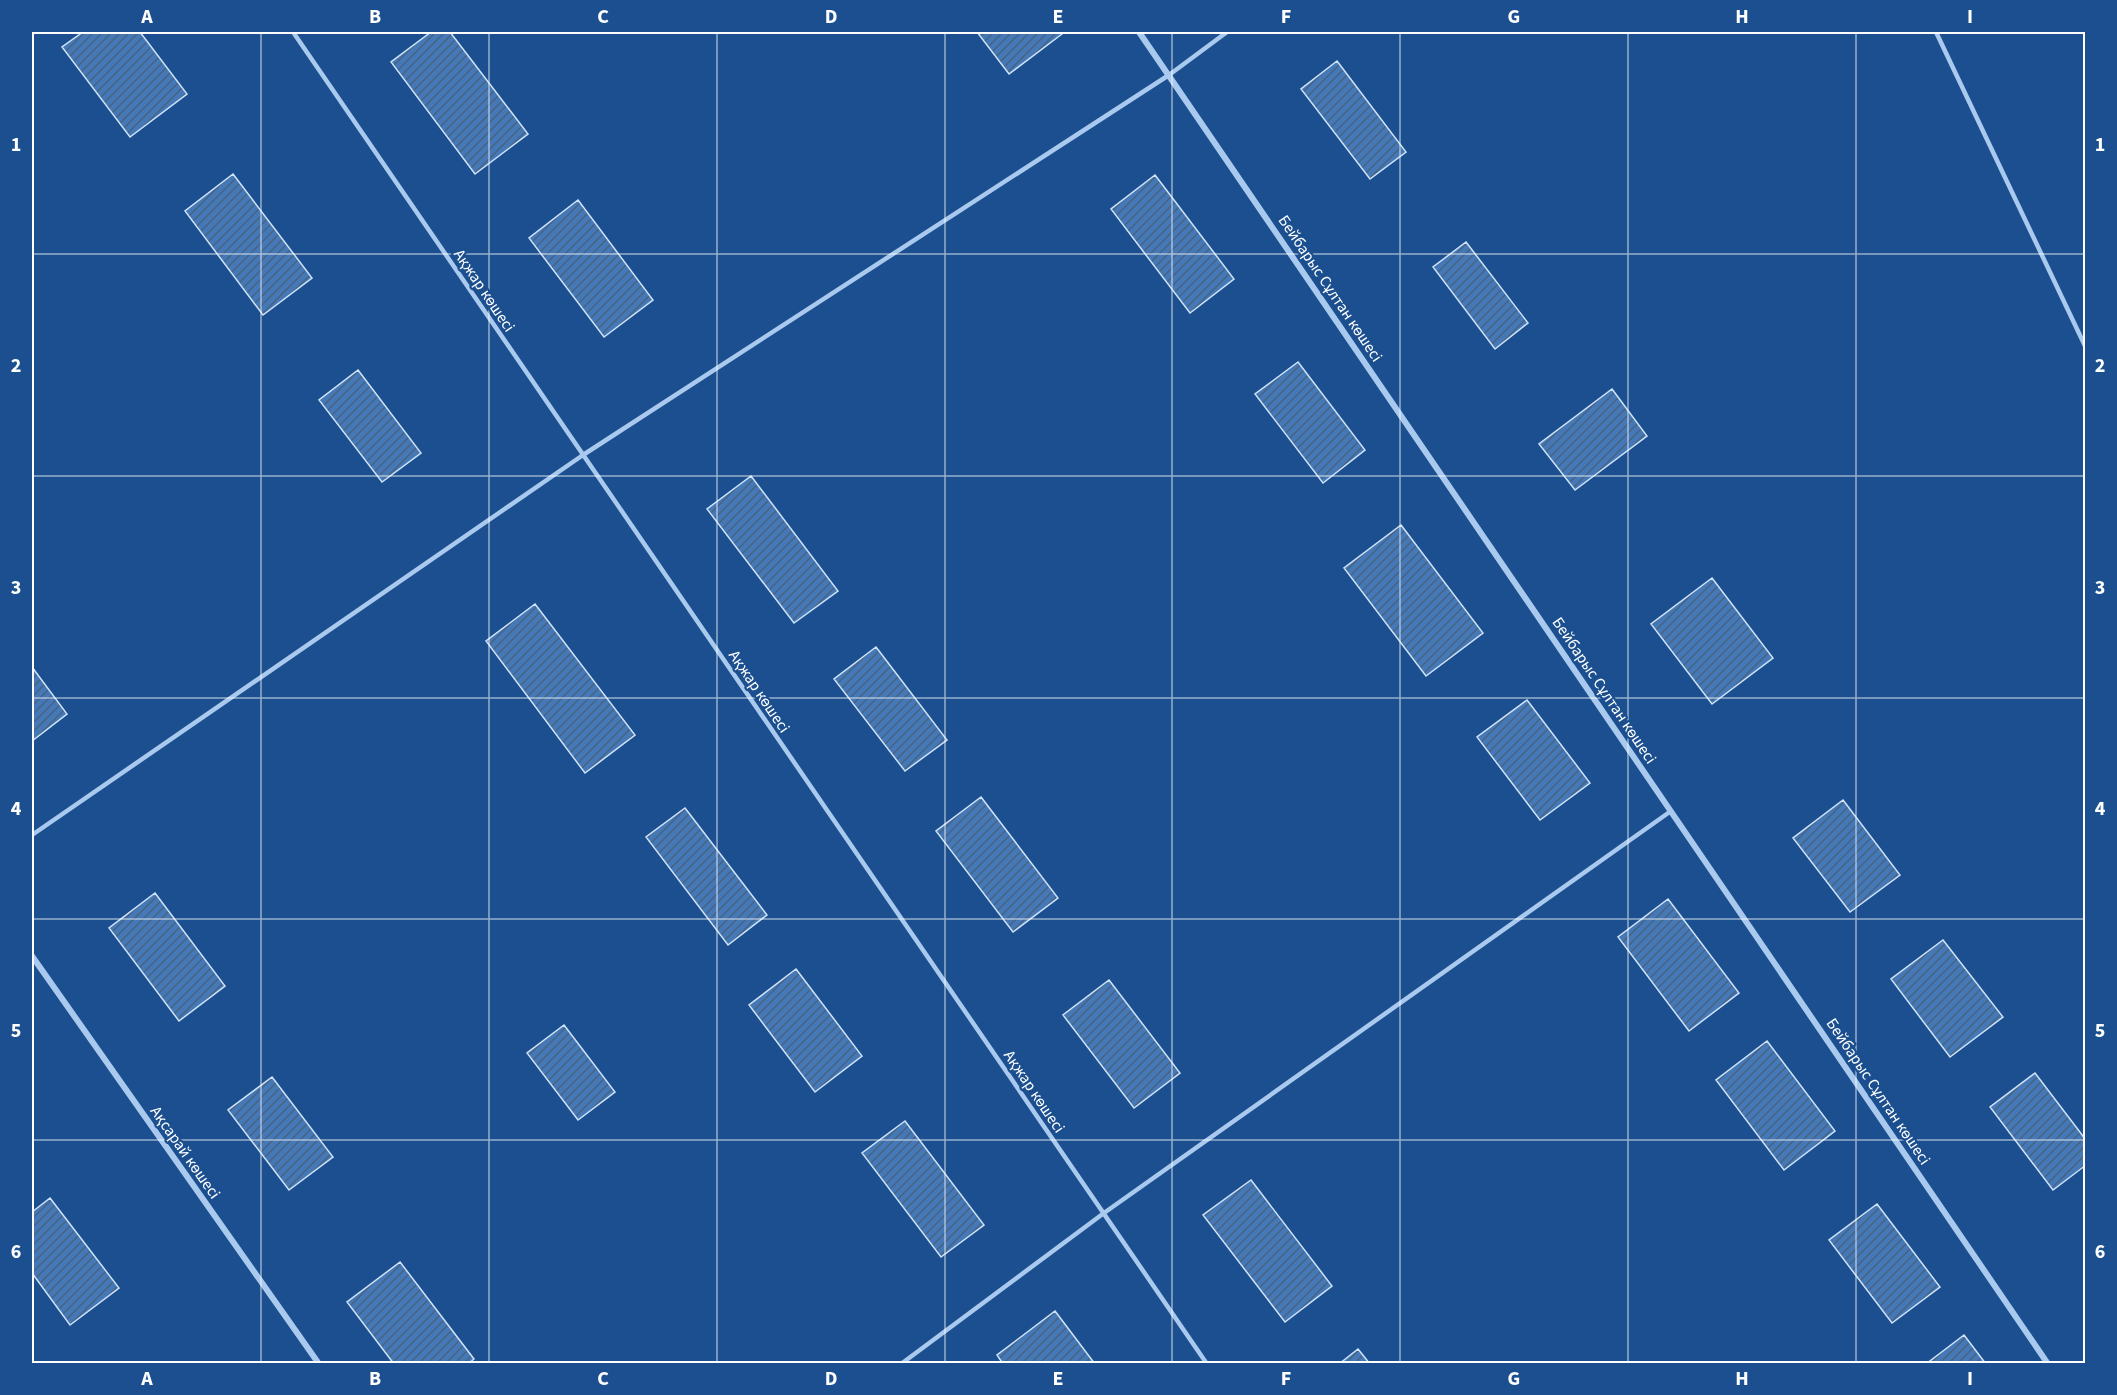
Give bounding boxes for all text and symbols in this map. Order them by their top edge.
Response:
text: A [140,3,153,31]
text: B [369,3,381,31]
text: C [597,3,609,31]
text: D [825,3,837,31]
text: E [1053,3,1063,31]
text: F [1281,3,1291,31]
text: G [1508,3,1520,31]
text: H [1735,3,1749,31]
text: I [1967,3,1973,31]
text: 1 [11,131,21,159]
text: 1 [2095,131,2105,159]
street label: Бейбарыс Сұлтан көшесі [1273,211,1388,366]
street label: Ақжар көшесі [448,245,520,336]
text: 2 [11,352,21,380]
text: 2 [2095,352,2105,380]
text: 3 [11,574,21,602]
text: 3 [2095,574,2105,602]
street label: Бейбарыс Сұлтан көшесі [1547,613,1662,768]
street label: Ақжар көшесі [723,646,795,737]
text: 4 [11,795,22,823]
text: 4 [2095,795,2106,823]
street label: Бейбарыс Сұлтан көшесі [1821,1014,1936,1169]
text: 5 [11,1017,21,1045]
text: 5 [2095,1017,2105,1045]
street label: Ақжар көшесі [998,1046,1070,1137]
street label: Ақсарай көшесі [145,1102,225,1203]
text: 6 [11,1238,21,1266]
text: 6 [2095,1238,2105,1266]
text: A [140,1365,153,1393]
text: B [369,1365,381,1393]
text: C [597,1365,609,1393]
text: D [825,1365,837,1393]
text: E [1053,1365,1063,1393]
text: F [1281,1365,1291,1393]
text: G [1508,1365,1520,1393]
text: H [1735,1365,1749,1393]
text: I [1967,1365,1973,1393]

